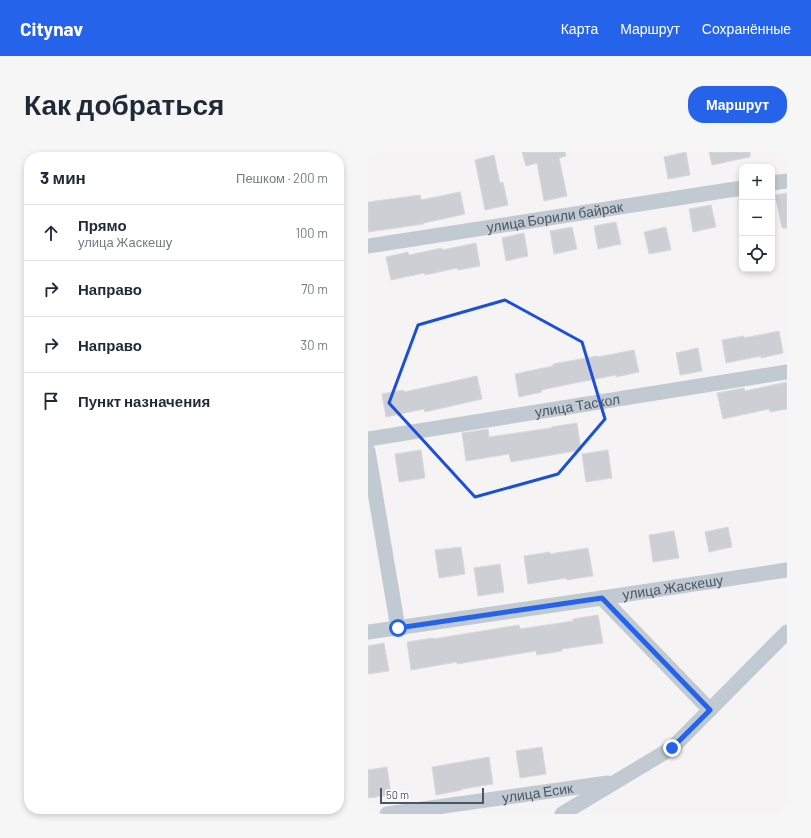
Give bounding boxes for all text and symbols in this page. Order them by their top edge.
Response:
text: Citynav [20,17,83,40]
text: Карта [561,20,598,37]
text: Маршрут [620,20,680,37]
text: Сохранённые [702,20,791,37]
button: Маршрут [688,86,787,123]
text: Как добраться [24,87,224,121]
map controls [739,164,775,272]
button: + [739,164,775,200]
text: 3 мин [40,167,86,187]
text: Пешком · 200 m [236,170,328,186]
street label: улица Борили байрак [485,197,625,236]
button: − [739,200,775,236]
text: Прямо [78,216,127,234]
icon: ahead [40,222,62,244]
text: 100 m [295,225,328,241]
text: улица Жаскешу [78,234,172,250]
button: locate [739,236,775,272]
icon: right [40,278,62,300]
text: Направо [78,280,142,298]
text: 70 m [301,281,328,297]
icon: right [40,334,62,356]
text: Направо [78,336,142,354]
text: 30 m [301,337,328,353]
icon: arrive [40,390,62,412]
street label: улица Таскол [533,390,621,420]
text: Пункт назначения [78,392,210,410]
street label: улица Жаскешу [621,571,724,603]
route start [389,619,407,637]
route end [663,739,681,757]
street label: улица Есик [501,779,575,806]
scale bar [380,786,484,805]
text: 50 m [386,788,409,801]

